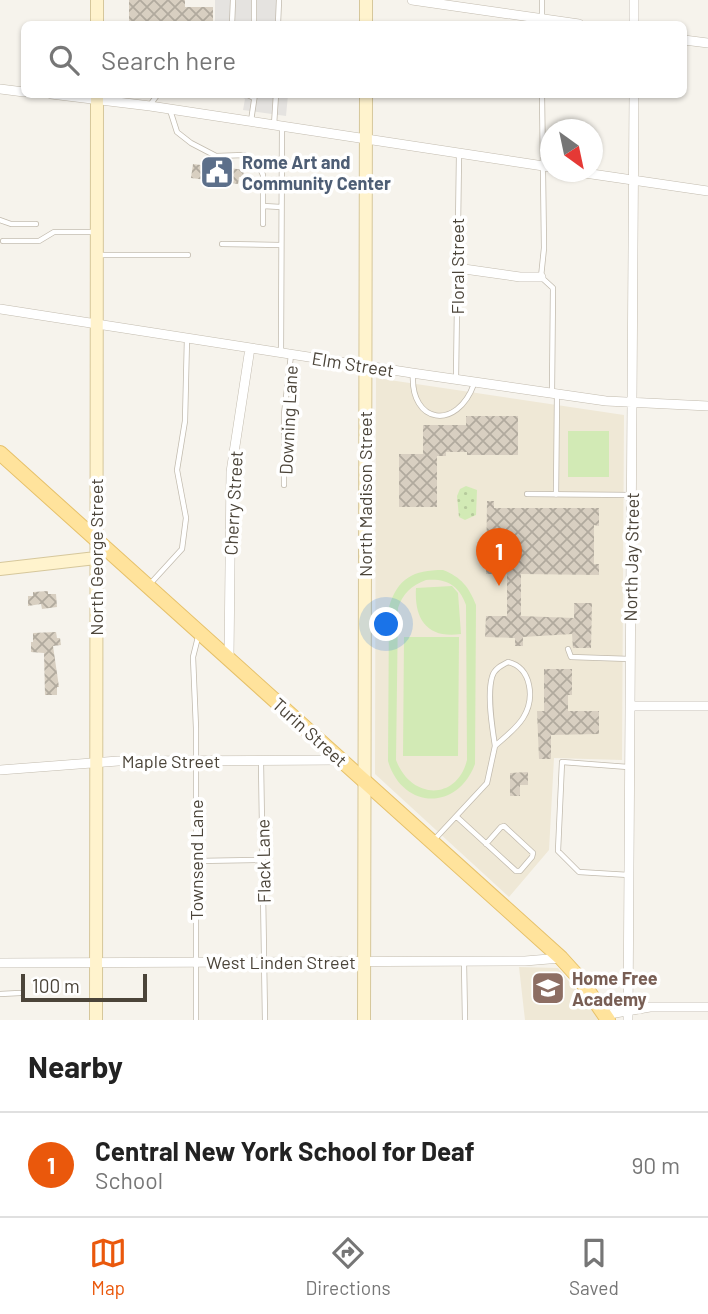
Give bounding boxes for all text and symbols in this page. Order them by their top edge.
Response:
search box [21,21,687,98]
icon: search [45,41,83,79]
text: Search here [101,44,236,75]
north arrow [540,119,603,182]
place label: Rome Art and Community Center [242,151,391,194]
public building icon: Rome Art and Community Center [198,153,236,191]
street label: Floral Street [446,218,468,314]
street label: Elm Street [310,347,396,381]
street label: Downing Lane [274,365,302,475]
street label: North Madison Street [354,411,376,577]
street label: Cherry Street [219,450,247,556]
street label: North George Street [85,478,107,636]
street label: North Jay Street [619,492,643,622]
pin: 1 [476,528,522,586]
your location [369,607,403,641]
street label: Turin Street [268,693,352,771]
street label: Maple Street [122,750,220,772]
street label: Townsend Lane [185,800,207,920]
street label: Flack Lane [251,819,275,903]
street label: West Linden Street [206,951,356,973]
place label: Home Free Academy [572,967,658,1010]
school or university icon: Home Free Academy [529,969,567,1007]
scale bar [21,971,147,1003]
text: 100 m [32,974,80,997]
text: Nearby [28,1048,123,1084]
text: Central New York School for Deaf [95,1135,475,1166]
text: 1 [47,1151,55,1179]
text: 90 m [631,1151,680,1179]
text: School [95,1166,163,1194]
tab: Map [89,1234,127,1299]
tab: Directions [306,1234,391,1299]
tab: Saved [569,1234,619,1299]

